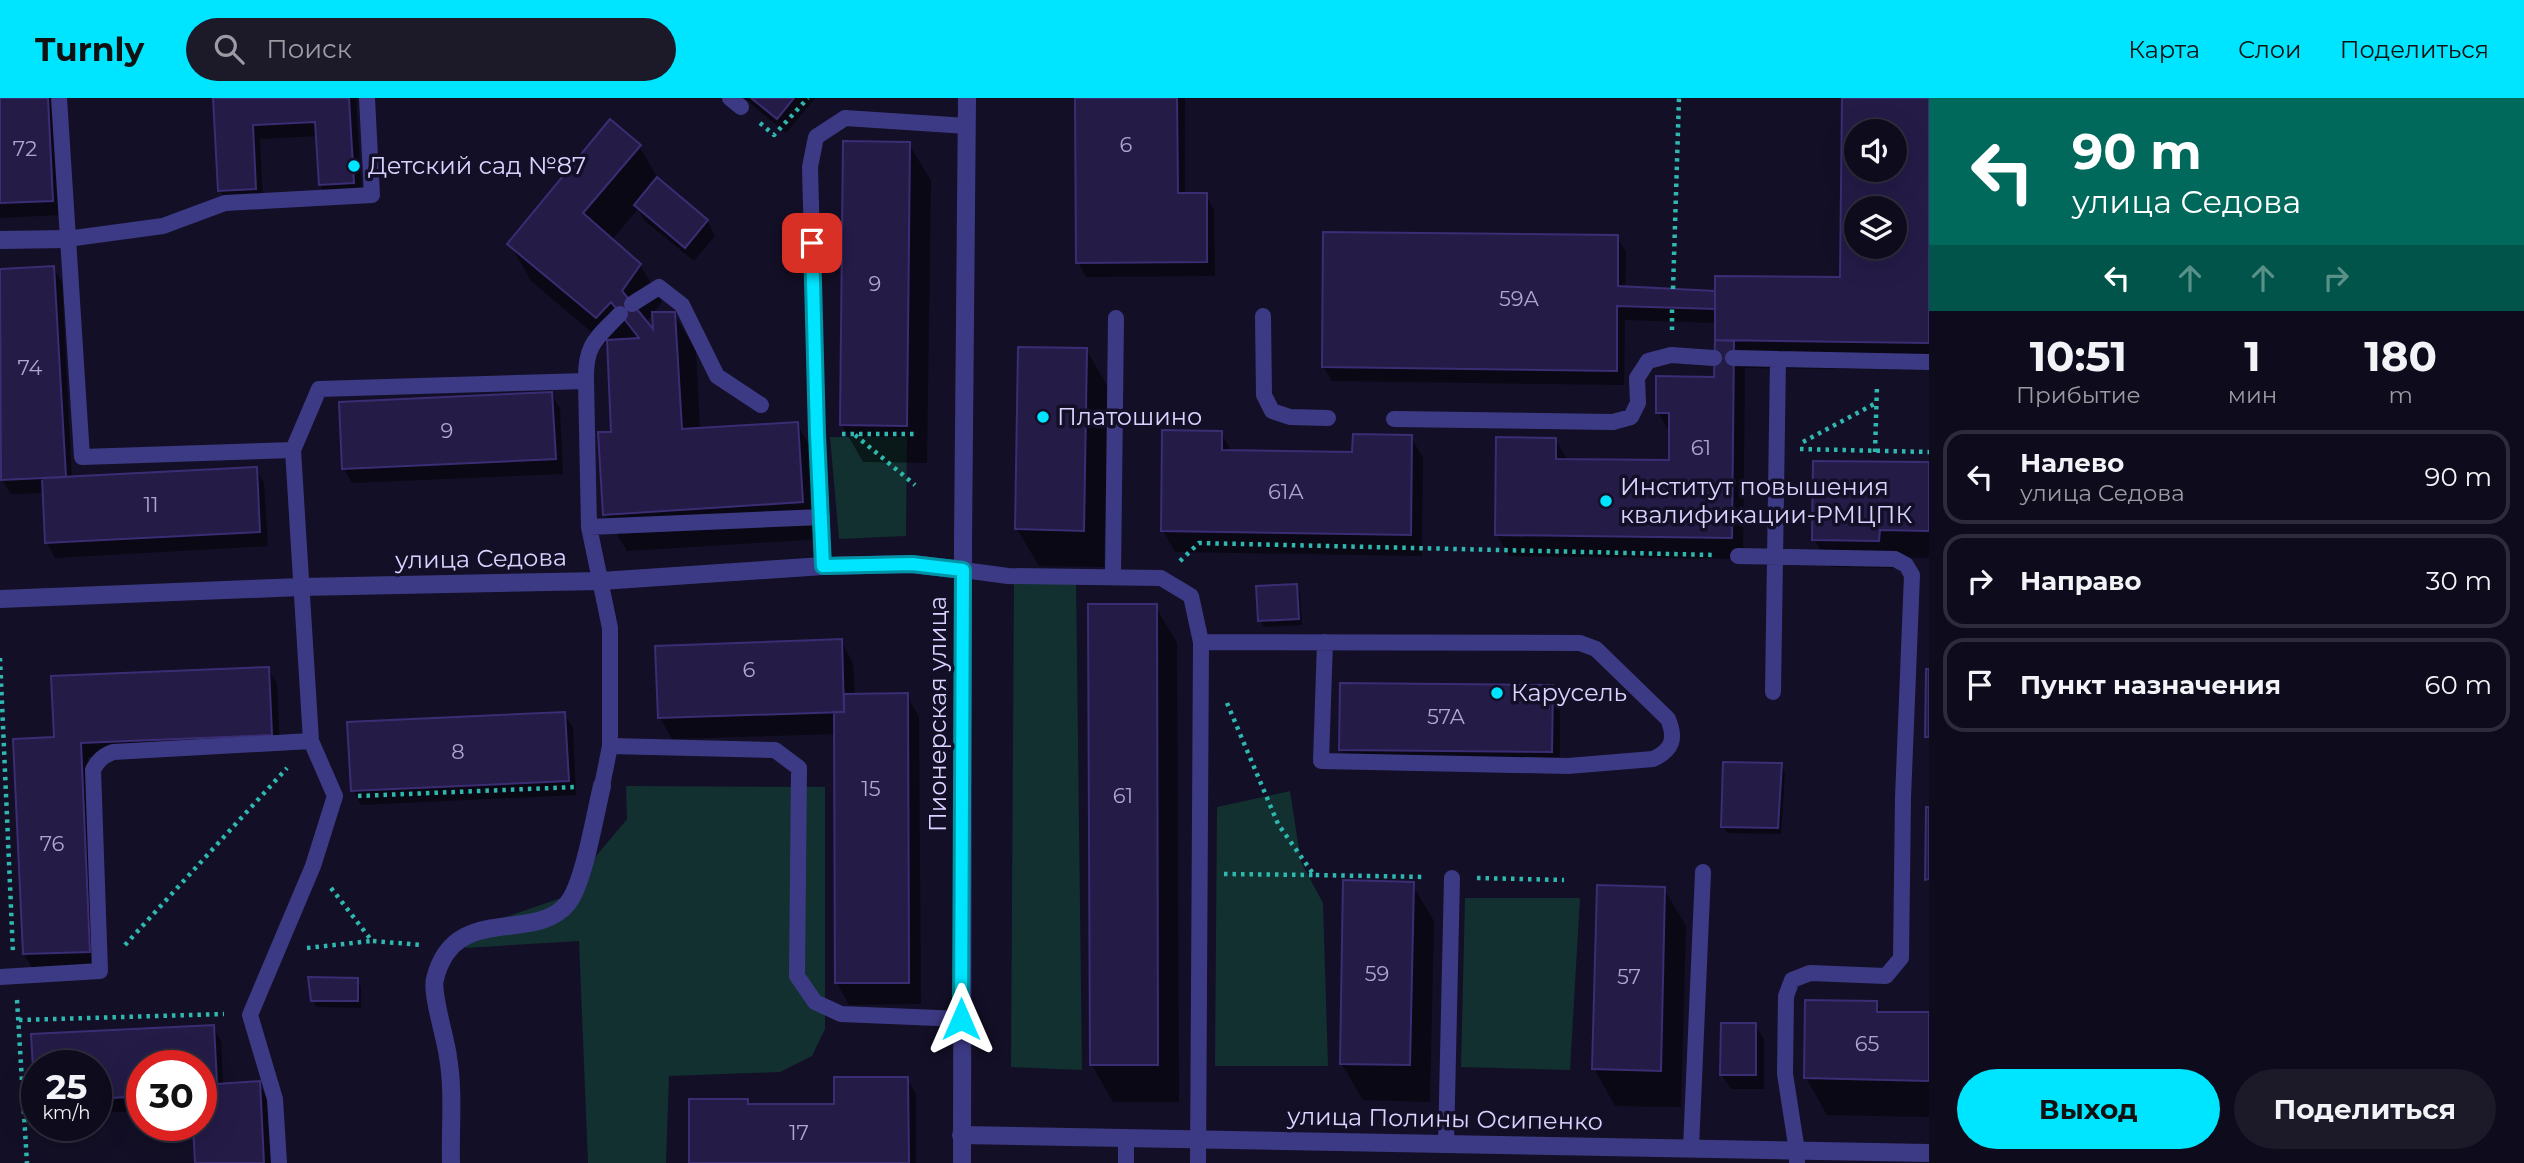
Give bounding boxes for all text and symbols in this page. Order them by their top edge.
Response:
search box [186,18,676,81]
text: Turnly [35,29,144,69]
icon: search [210,30,248,68]
text: Поиск [266,33,352,65]
text: Карта [2128,35,2200,64]
text: Слои [2238,35,2302,64]
text: Поделиться [2340,35,2489,64]
map controls [1844,119,1907,259]
button: sound [1844,119,1907,182]
text: 90 m [2072,122,2202,181]
icon: left [1957,126,2048,217]
house number: 6 [1120,132,1133,157]
house number: 72 [13,136,37,161]
place label: Детский сад №87 [368,151,586,180]
marker: Детский сад №87 [346,158,362,174]
text: улица Седова [2072,182,2301,221]
button: layers [1844,196,1907,259]
pin [782,213,842,273]
icon: arrive [793,224,831,262]
icon: left [2098,259,2136,297]
icon: ahead [2171,259,2209,297]
icon: ahead [2244,259,2282,297]
icon: right [2317,259,2355,297]
house number: 9 [869,271,881,296]
house number: 59А [1499,286,1539,311]
text: 10:51 [2030,330,2127,382]
text: 1 [2244,330,2261,382]
text: 180 [2364,330,2437,382]
house number: 74 [18,355,43,380]
text: Прибытие [2016,381,2141,409]
text: мин [2228,381,2277,409]
text: m [2388,381,2413,409]
place label: Платошино [1057,402,1202,431]
marker: Платошино [1035,409,1051,425]
house number: 9 [441,418,453,443]
house number: 61 [1691,435,1711,460]
text: Налево [2020,447,2124,479]
icon: left [1961,458,1999,496]
text: 90 m [2425,461,2492,493]
place label: Институт повышения квалификации-РМЦПК [1620,472,1912,529]
house number: 61А [1268,479,1304,504]
text: улица Седова [2020,479,2185,507]
house number: 11 [143,492,159,517]
marker: Институт повышения квалификации-РМЦПК [1598,493,1614,509]
street label: улица Седова [394,543,567,575]
icon: right [1961,562,1999,600]
text: Направо [2020,565,2141,597]
text: 30 m [2426,565,2492,597]
street label: Пионерская улица [923,596,952,832]
house number: 6 [743,657,756,682]
icon: arrive [1961,666,1999,704]
text: Пункт назначения [2020,669,2281,701]
text: 60 m [2425,669,2492,701]
place label: Карусель [1511,678,1627,707]
marker: Карусель [1489,685,1505,701]
house number: 57А [1427,704,1465,729]
house number: 8 [451,739,465,764]
house number: 15 [861,776,881,801]
house number: 61 [1113,783,1133,808]
house number: 76 [40,831,65,856]
house number: 59 [1365,961,1389,986]
house number: 57 [1617,964,1641,989]
position arrow [924,982,998,1056]
house number: 65 [1855,1031,1879,1056]
speed limit sign: 30 [126,1050,217,1141]
text: 25 [46,1065,87,1108]
button: Выход [1957,1069,2220,1149]
button: Поделиться [2234,1069,2496,1149]
street label: улица Полины Осипенко [1286,1101,1603,1136]
text: km/h [42,1102,91,1124]
house number: 17 [789,1120,809,1145]

